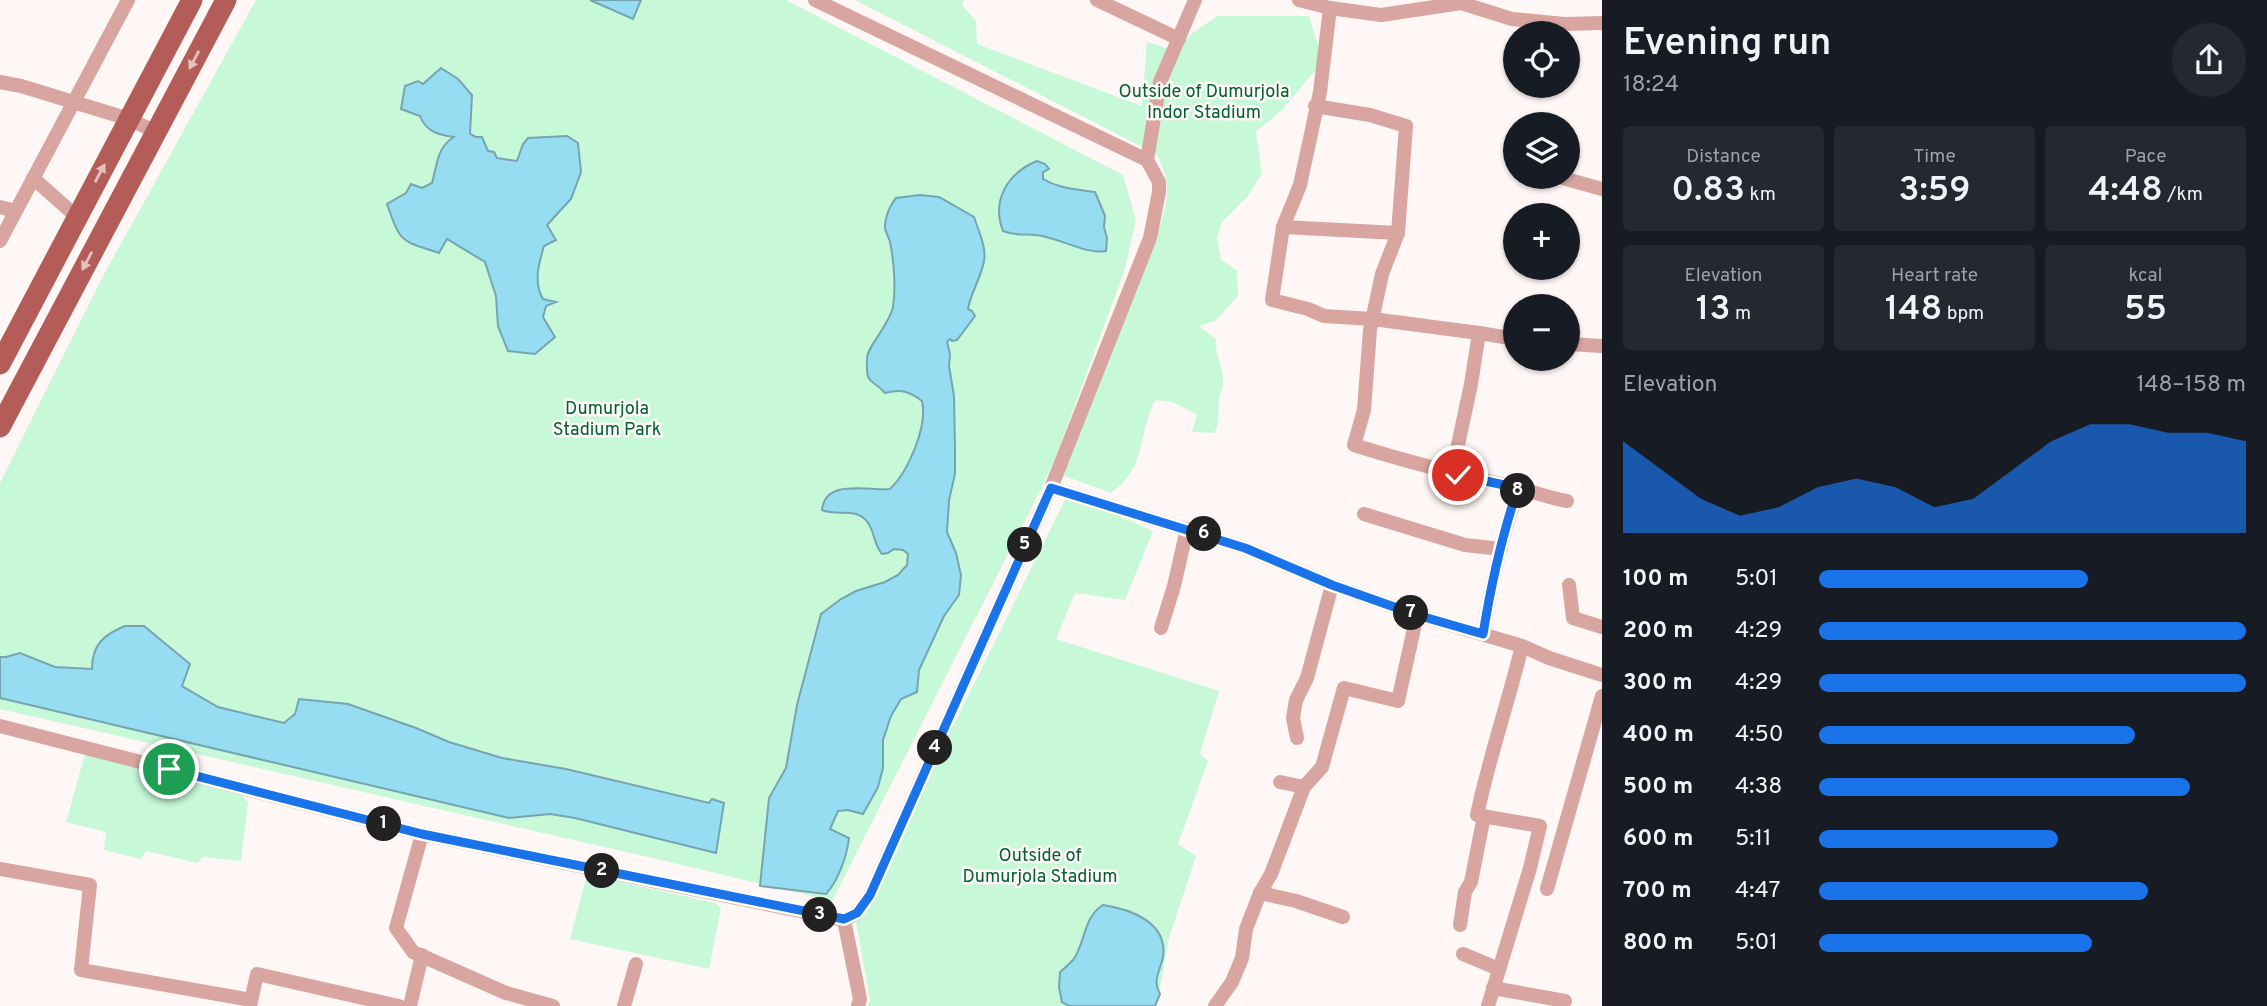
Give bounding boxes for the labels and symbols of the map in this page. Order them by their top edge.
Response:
one-way arrow [188,50,200,70]
park label: Outside of Dumurjola Indor Stadium [1119,81,1289,125]
one-way arrow [94,163,106,183]
one-way arrow [82,252,94,272]
park label: Dumurjola Stadium Park [553,398,661,442]
pin [1428,445,1488,505]
pin: 8 [1500,474,1536,508]
pin: 6 [1186,516,1222,552]
pin: 5 [1007,528,1042,562]
pin: 7 [1394,596,1428,630]
pin: 4 [918,730,953,766]
pin [139,739,199,799]
pin: 1 [366,806,402,842]
park label: Outside of Dumurjola Stadium [962,845,1118,889]
pin: 2 [584,854,620,888]
pin: 3 [802,898,838,932]

